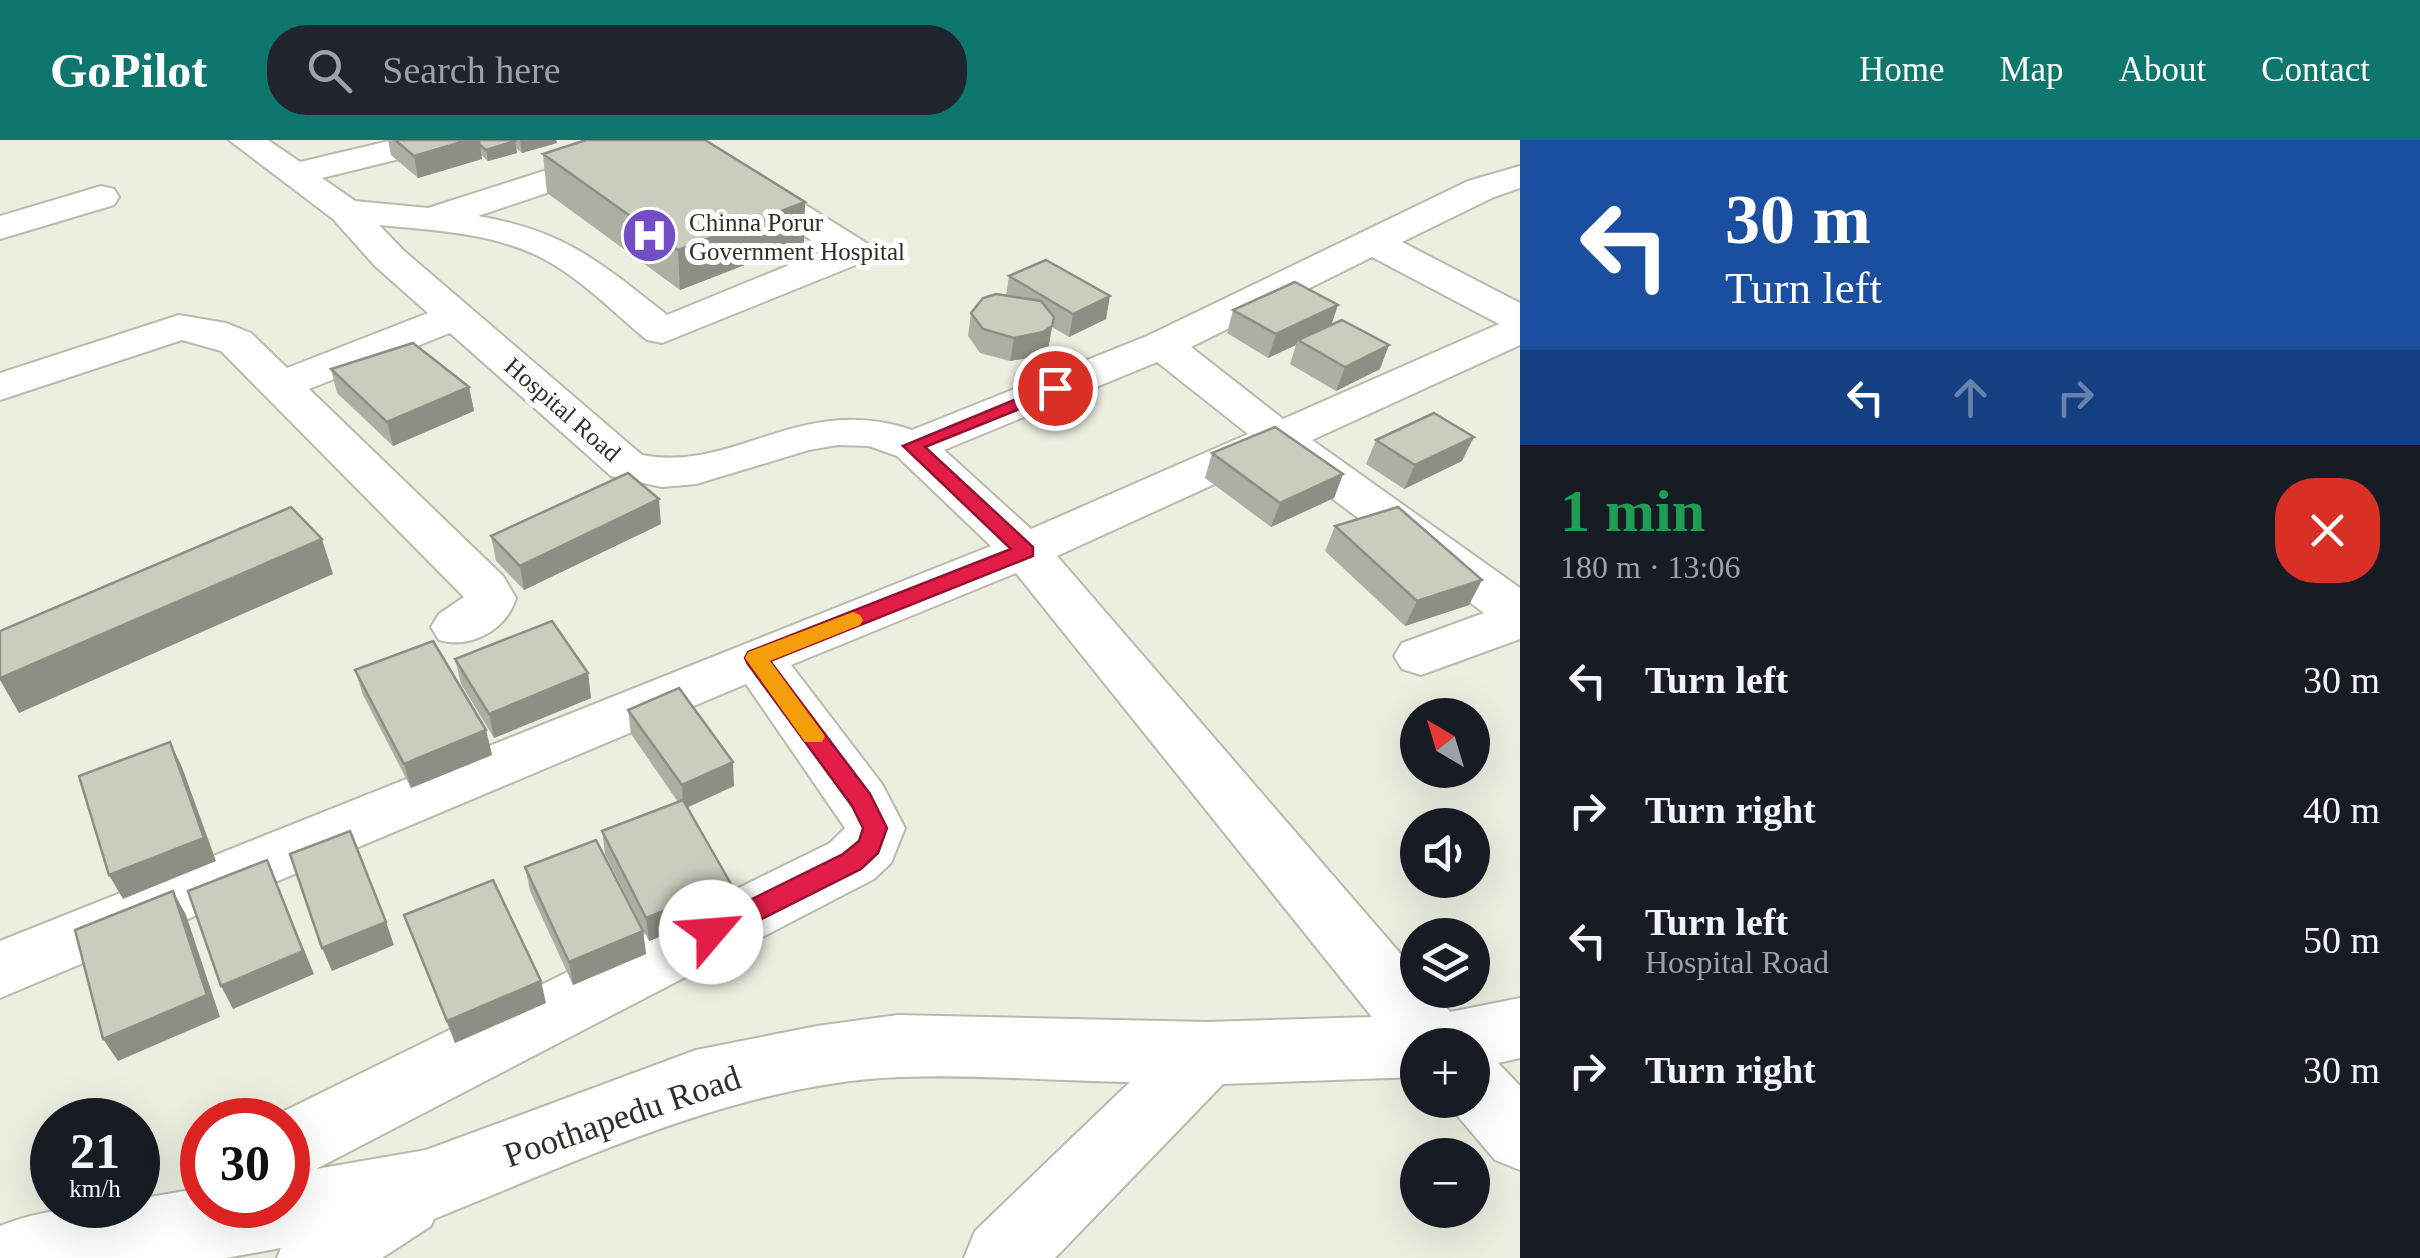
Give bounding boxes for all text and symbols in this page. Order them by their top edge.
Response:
search box [267,25,967,115]
icon: search [302,43,357,98]
text: GoPilot [50,44,207,97]
text: Search here [382,49,561,91]
text: Home [1859,50,1944,89]
text: Map [1999,50,2064,89]
text: About [2119,50,2206,89]
text: Contact [2261,50,2370,89]
icon: left [1560,180,1690,310]
text: 30 m [1725,181,1871,258]
hospital icon: Chinna Porur Government Hospital [620,206,680,266]
place label: Chinna Porur Government Hospital [689,209,905,265]
text: Turn left [1725,263,1882,313]
pin [1013,346,1098,431]
street label: Hospital Road [500,352,626,467]
icon: arrive [1028,361,1083,416]
icon: left [1838,370,1893,425]
icon: ahead [1943,370,1998,425]
icon: right [2048,370,2103,425]
text: 1 min [1560,478,1705,544]
button: close [2275,478,2380,583]
text: 180 m · 13:06 [1560,549,1740,585]
icon: left [1560,653,1615,708]
text: Turn left [1645,659,1788,701]
text: 30 m [2303,659,2380,701]
north arrow [1400,698,1490,788]
map controls [1400,698,1490,1228]
icon: right [1560,783,1615,838]
text: Turn right [1645,789,1816,831]
text: 40 m [2303,789,2380,831]
button: sound [1400,808,1490,898]
position arrow [659,880,763,984]
text: Turn left [1645,901,1788,943]
icon: left [1560,913,1615,968]
button: layers [1400,918,1490,1008]
text: 50 m [2303,919,2380,961]
text: Hospital Road [1645,944,1829,980]
button: + [1400,1028,1490,1118]
icon: right [1560,1043,1615,1098]
text: Turn right [1645,1049,1816,1091]
text: 30 m [2303,1049,2380,1091]
street label: Poothapedu Road [499,1058,746,1175]
speed limit sign: 30 [180,1098,310,1228]
text: 21 [70,1123,120,1179]
button: − [1400,1138,1490,1228]
text: km/h [69,1175,121,1202]

